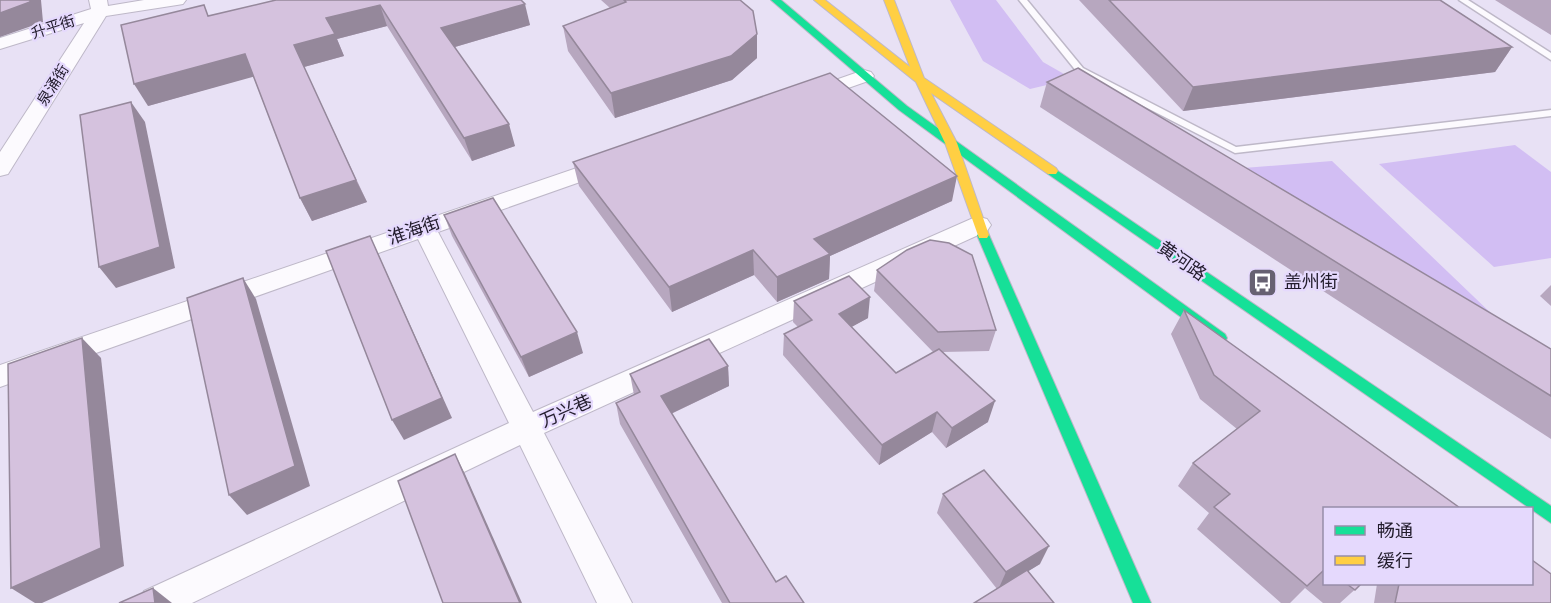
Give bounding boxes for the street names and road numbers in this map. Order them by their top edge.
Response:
street label: 升平街 [29,11,77,43]
street label: 泉涌街 [33,61,73,109]
street label: 淮海街 [385,211,443,249]
street label: 黄河路 [1154,237,1210,285]
street label: 万兴巷 [537,390,595,432]

